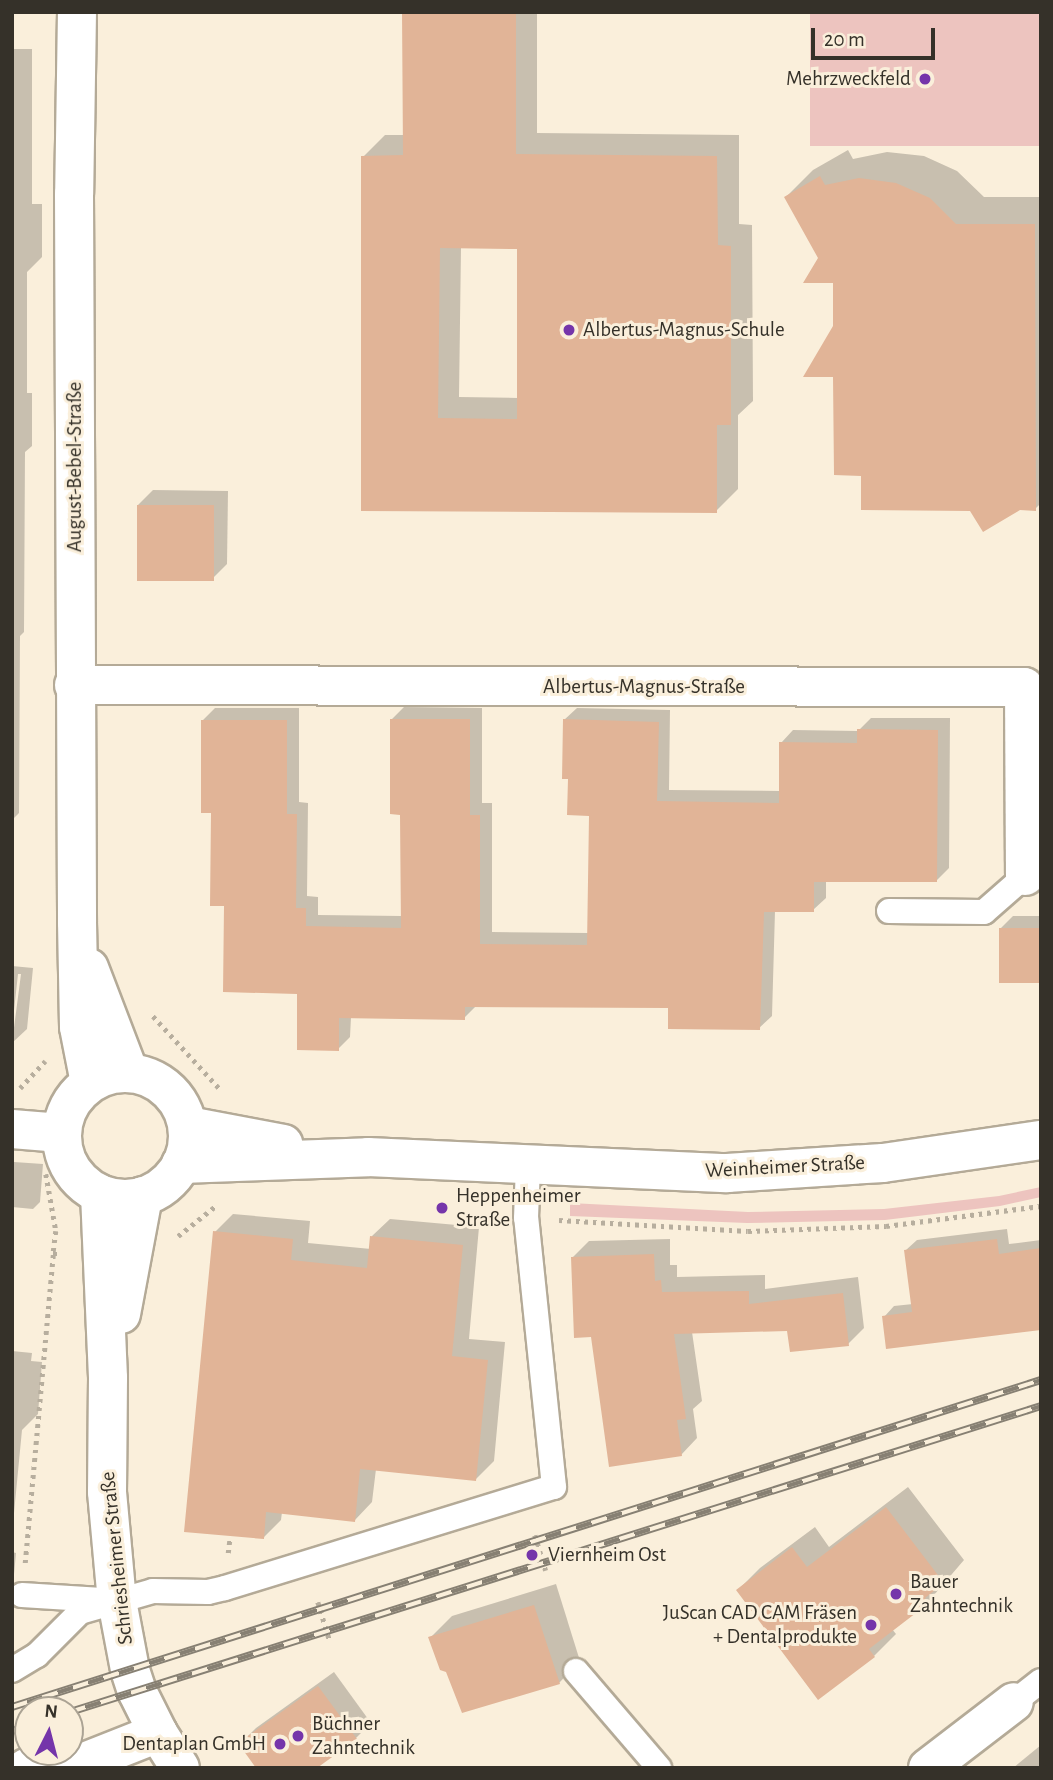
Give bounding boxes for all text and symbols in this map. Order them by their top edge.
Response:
scale bar [815,14,939,58]
text: 20 m [824,29,865,50]
place label: Mehrzweckfeld [786,66,911,92]
marker: Mehrzweckfeld [917,71,933,87]
place label: Albertus-Magnus-Schule [583,317,785,343]
marker: Albertus-Magnus-Schule [561,322,577,338]
street label: August-Bebel-Straße [62,382,88,552]
street label: Albertus-Magnus-Straße [543,674,745,700]
street label: Weinheimer Straße [704,1150,866,1184]
place label: Heppenheimer Straße [456,1183,580,1233]
marker: Heppenheimer Straße [434,1200,450,1216]
street label: Schriesheimer Straße [95,1470,139,1646]
place label: Viernheim Ost [548,1542,666,1568]
marker: Viernheim Ost [522,1545,542,1565]
place label: Bauer Zahntechnik [910,1569,1013,1619]
marker: Bauer Zahntechnik [888,1586,904,1602]
place label: JuScan CAD CAM Fräsen + Dentalprodukte [663,1600,857,1650]
marker: JuScan CAD CAM Fräsen + Dentalprodukte [863,1617,879,1633]
north arrow [14,1696,84,1766]
text: N [43,1701,59,1722]
place label: Büchner Zahntechnik [312,1711,415,1761]
marker: Büchner Zahntechnik [290,1728,306,1744]
place label: Dentaplan GmbH [122,1731,266,1757]
marker: Dentaplan GmbH [272,1736,288,1752]

